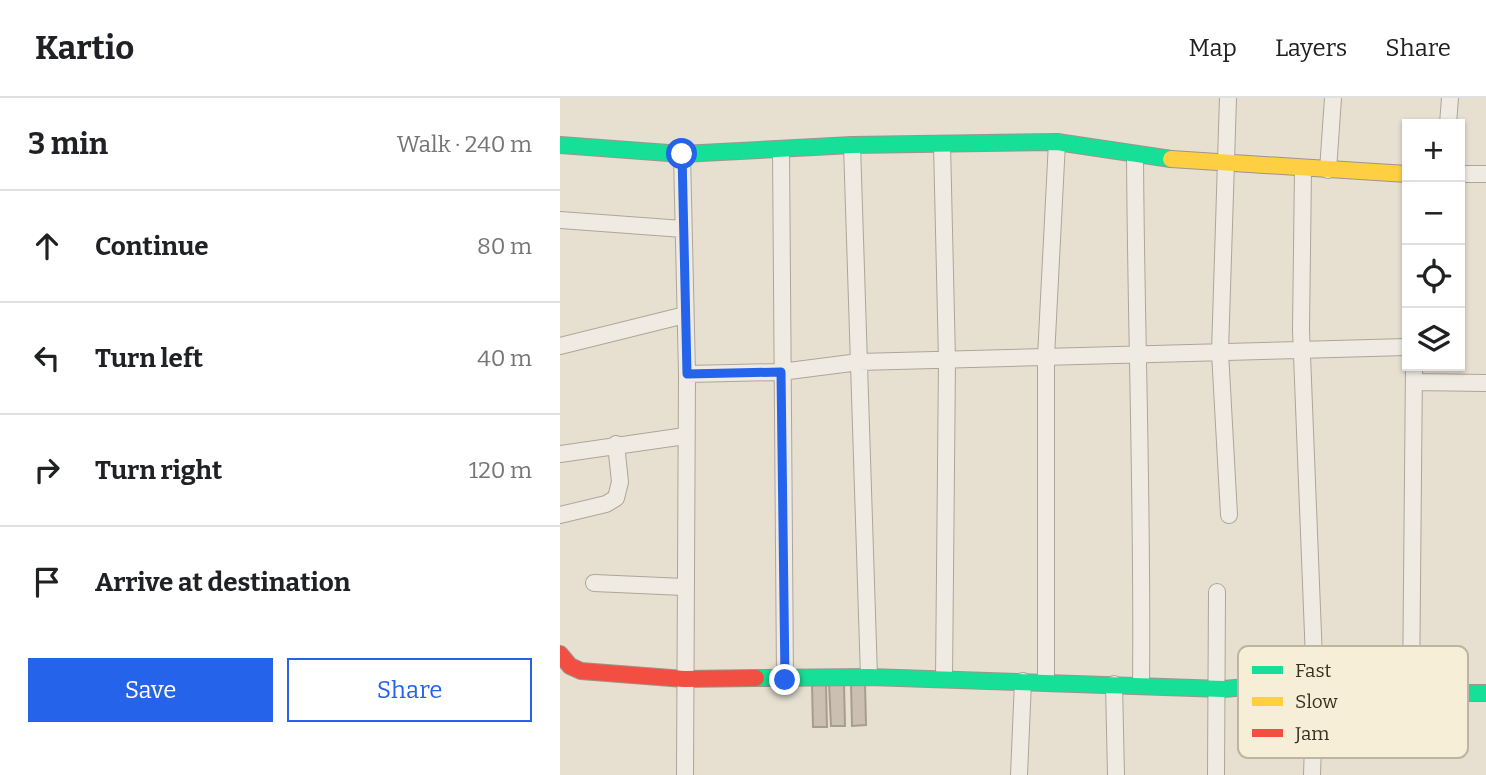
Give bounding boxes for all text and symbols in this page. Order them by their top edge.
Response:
text: Kartio [35,28,134,68]
text: Map [1189,34,1237,62]
text: Layers [1275,34,1347,62]
text: Share [1385,34,1451,62]
map controls [1402,119,1465,371]
button: + [1402,119,1465,182]
text: 3 min [28,126,108,162]
text: Walk · 240 m [397,130,532,158]
route start [666,138,697,169]
button: − [1402,182,1465,245]
icon: ahead [28,227,66,265]
text: Continue [95,231,209,262]
text: 80 m [477,232,532,260]
button: locate [1402,245,1465,308]
button: layers [1402,308,1465,371]
icon: left [28,339,66,377]
text: Turn left [95,343,203,374]
text: 40 m [477,344,532,372]
icon: right [28,451,66,489]
text: Turn right [95,455,222,486]
text: 120 m [469,456,532,484]
icon: arrive [28,563,66,601]
text: Arrive at destination [95,567,350,598]
legend [1238,646,1468,758]
button: Save [28,658,273,722]
button: Share [287,658,532,722]
text: Fast [1295,659,1332,682]
route end [769,664,800,695]
text: Slow [1295,690,1338,713]
text: Jam [1294,722,1329,745]

